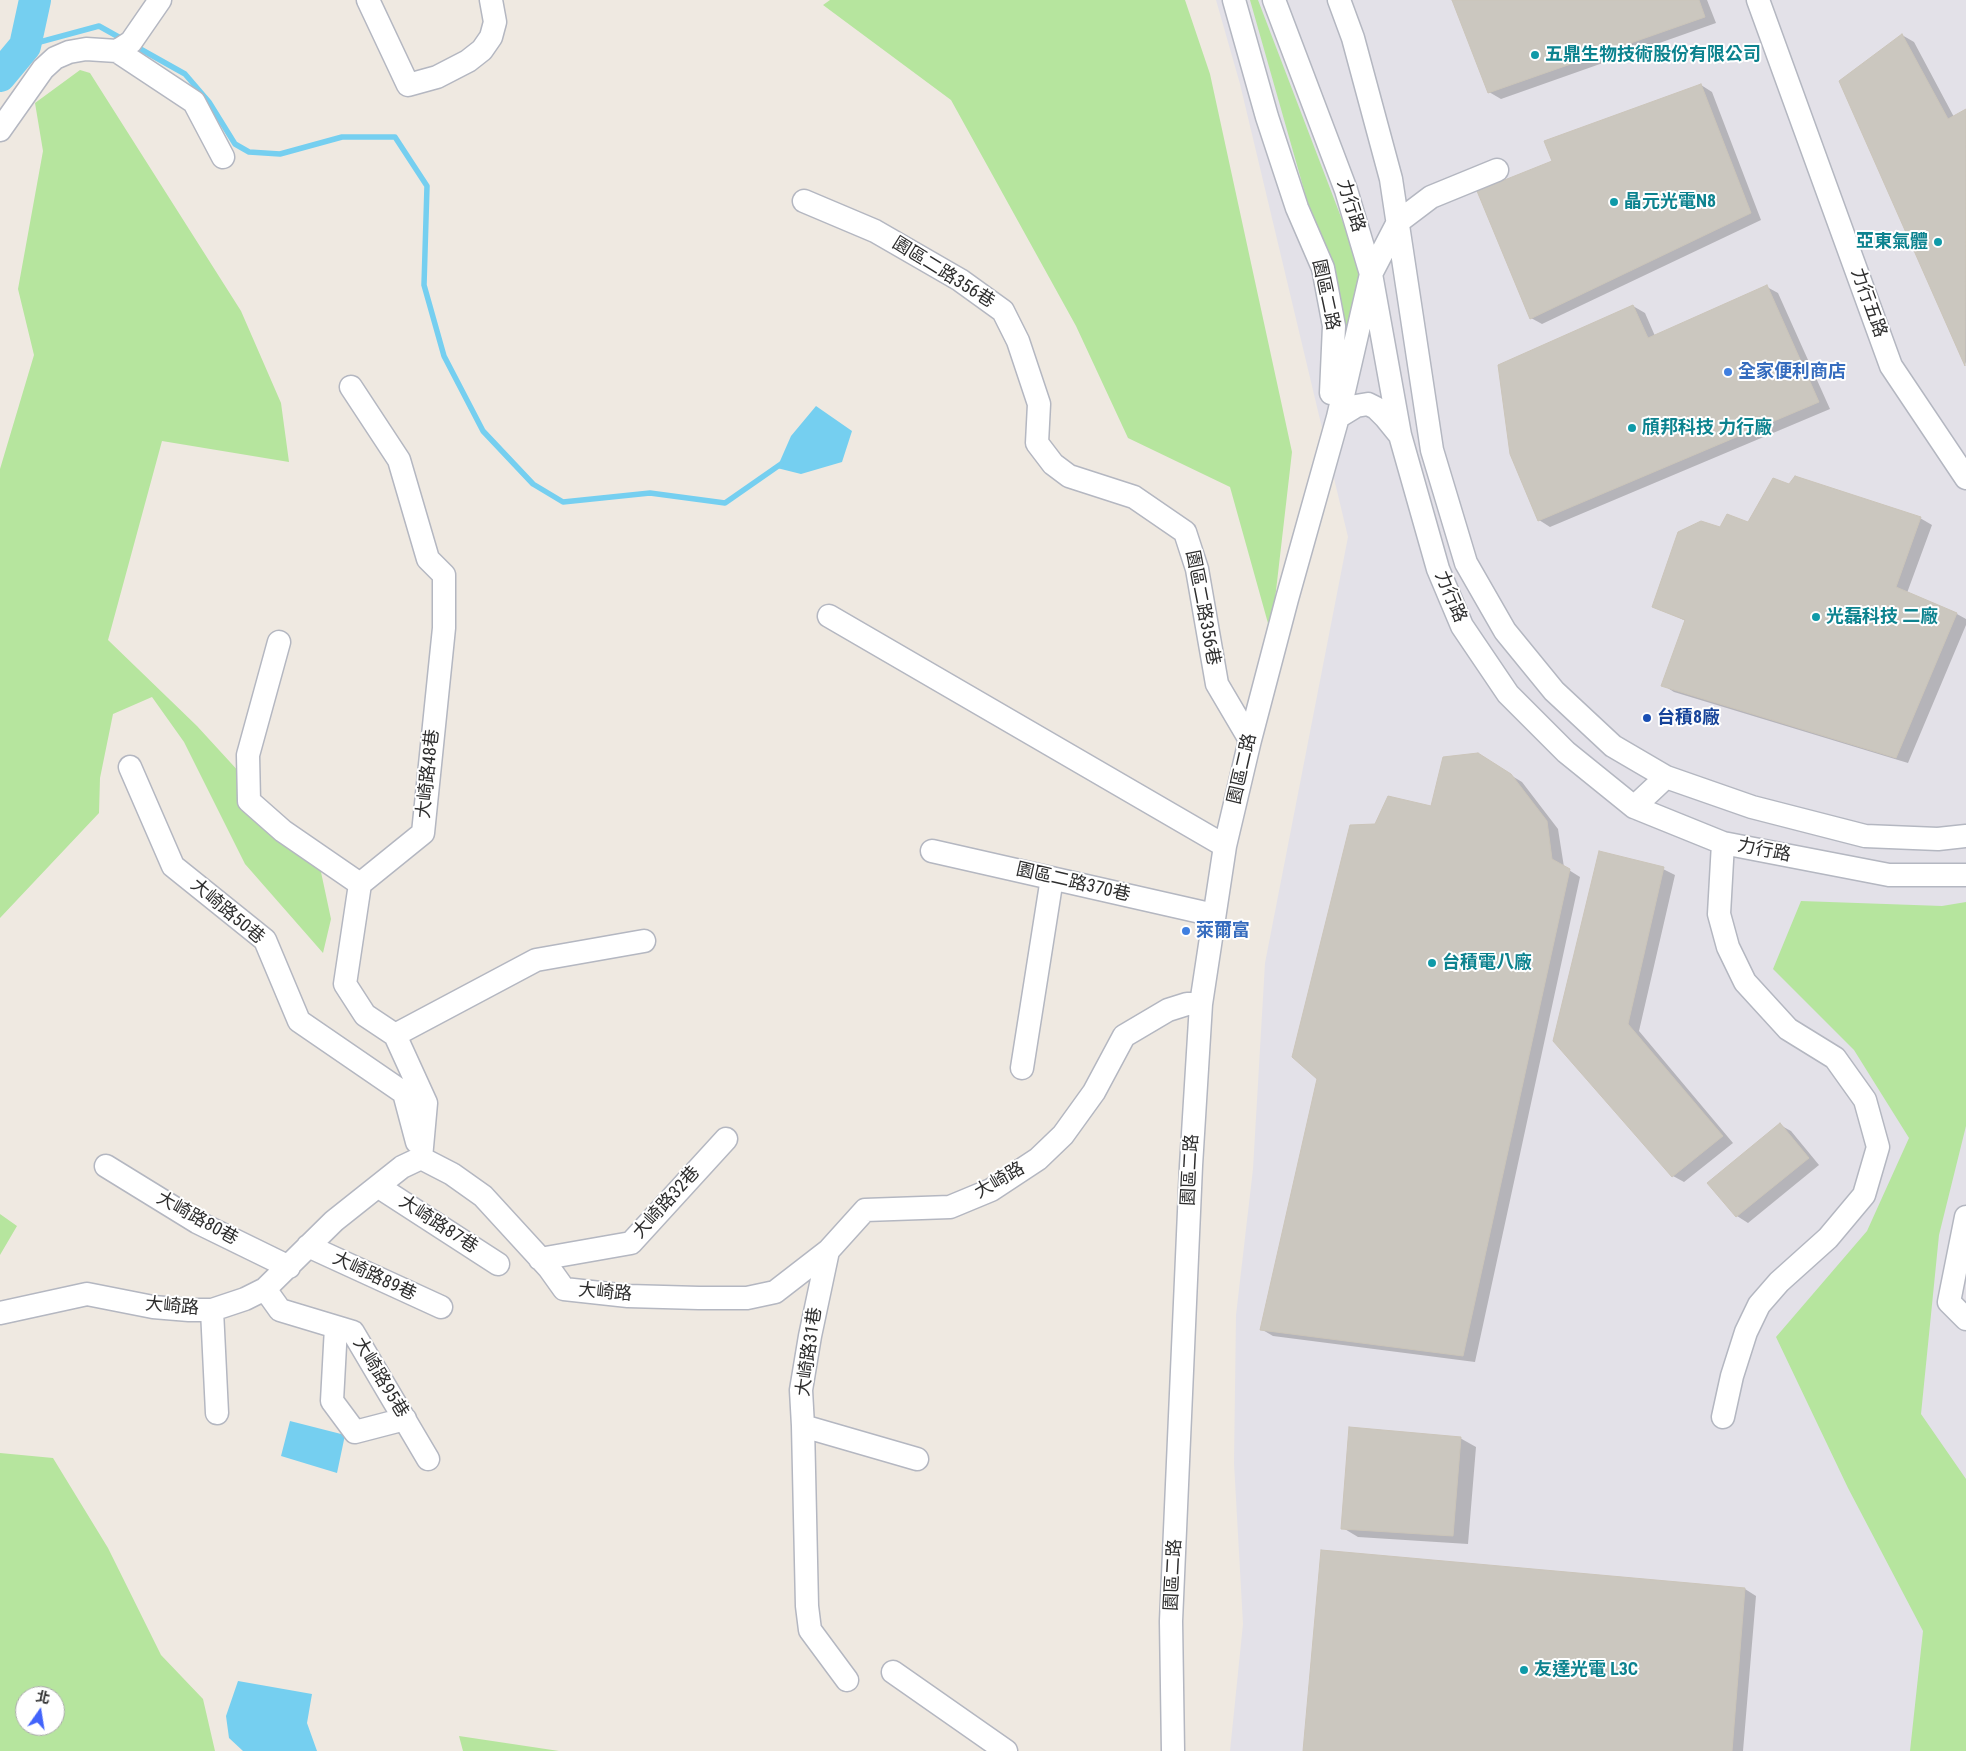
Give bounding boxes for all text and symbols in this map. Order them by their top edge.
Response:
place label: 五鼎生物技術股份有限公司 [1545,44,1761,66]
marker: 五鼎生物技術股份有限公司 [1529,49,1541,61]
street label: 力行路 [1331,177,1369,235]
place label: 晶元光電N8 [1624,191,1716,213]
marker: 晶元光電N8 [1608,196,1620,208]
place label: 亞東氣體 [1856,231,1928,253]
street label: 園區二路356巷 [888,233,998,313]
marker: 亞東氣體 [1932,236,1944,248]
street label: 園區二路 [1307,258,1343,332]
street label: 力行五路 [1846,265,1890,341]
place label: 全家便利商店 [1738,361,1846,383]
marker: 全家便利商店 [1722,366,1734,378]
place label: 頎邦科技 力行廠 [1642,417,1772,439]
marker: 頎邦科技 力行廠 [1626,422,1638,434]
street label: 園區二路356巷 [1180,549,1224,667]
street label: 力行路 [1430,568,1470,626]
place label: 光磊科技 二廠 [1826,606,1938,628]
marker: 光磊科技 二廠 [1810,611,1822,623]
place label: 台積8廠 [1657,707,1720,729]
marker: 台積8廠 [1641,712,1653,724]
street label: 大崎路48巷 [414,728,444,820]
street label: 園區二路 [1224,731,1262,807]
street label: 力行路 [1735,835,1793,867]
street label: 園區二路370巷 [1014,859,1132,907]
street label: 大崎路50巷 [186,875,268,949]
place label: 萊爾富 [1196,920,1250,942]
marker: 萊爾富 [1180,925,1192,937]
place label: 台積電八廠 [1442,952,1532,974]
marker: 台積電八廠 [1426,957,1438,969]
street label: 園區二路 [1178,1133,1204,1207]
street label: 大崎路 [971,1158,1029,1204]
street label: 大崎路32巷 [629,1162,705,1244]
street label: 大崎路80巷 [153,1188,241,1250]
street label: 大崎路87巷 [394,1191,482,1259]
street label: 大崎路89巷 [329,1248,419,1306]
street label: 大崎路 [577,1280,633,1306]
street label: 大崎路 [144,1294,200,1320]
street label: 大崎路31巷 [793,1306,827,1398]
street label: 大崎路95巷 [348,1334,412,1422]
street label: 園區二路 [1161,1538,1187,1612]
place label: 友達光電 L3C [1534,1659,1638,1681]
marker: 友達光電 L3C [1518,1664,1530,1676]
north arrow [15,1686,65,1736]
text: 北 [35,1688,52,1707]

